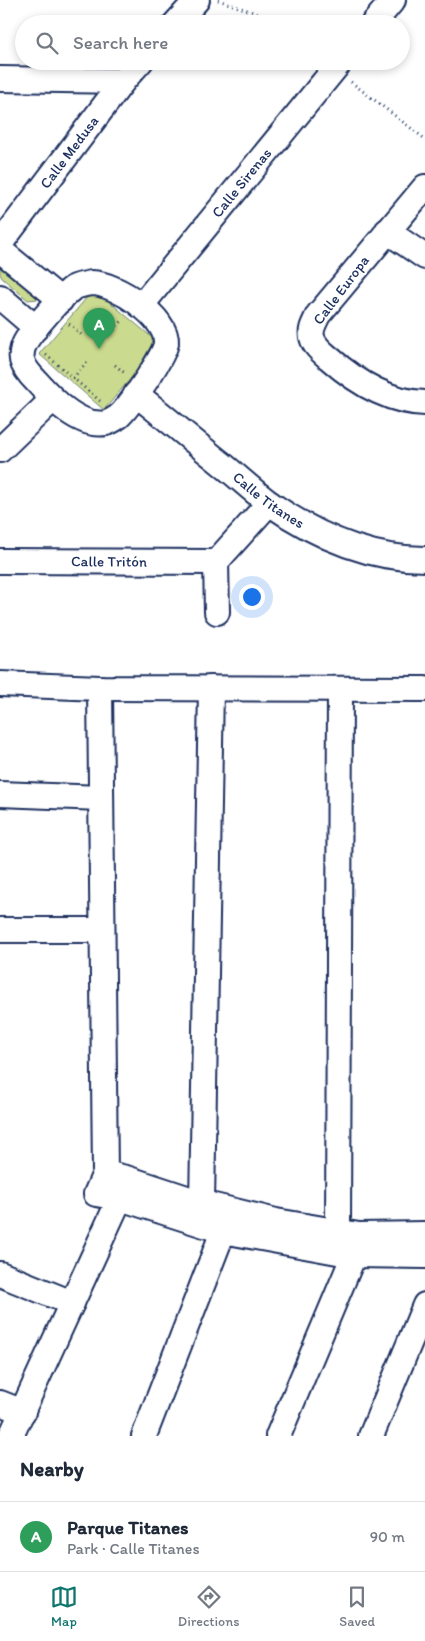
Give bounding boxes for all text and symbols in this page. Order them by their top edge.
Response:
search box [15,15,410,70]
icon: search [33,29,61,57]
text: Search here [73,31,168,54]
street label: Calle Medusa [36,112,103,192]
street label: Calle Sirenas [208,144,275,221]
street label: Calle Europa [309,251,373,328]
pin: A [83,308,115,349]
street label: Calle Titanes [229,468,308,532]
street label: Calle Tritón [71,552,147,571]
your location [239,584,265,610]
text: Nearby [20,1456,84,1481]
text: Parque Titanes [67,1516,189,1539]
text: A [31,1527,41,1546]
text: 90 m [370,1527,405,1546]
text: Park · Calle Titanes [67,1539,200,1558]
tab: Map [50,1583,78,1630]
tab: Directions [178,1583,239,1630]
tab: Saved [339,1583,375,1630]

